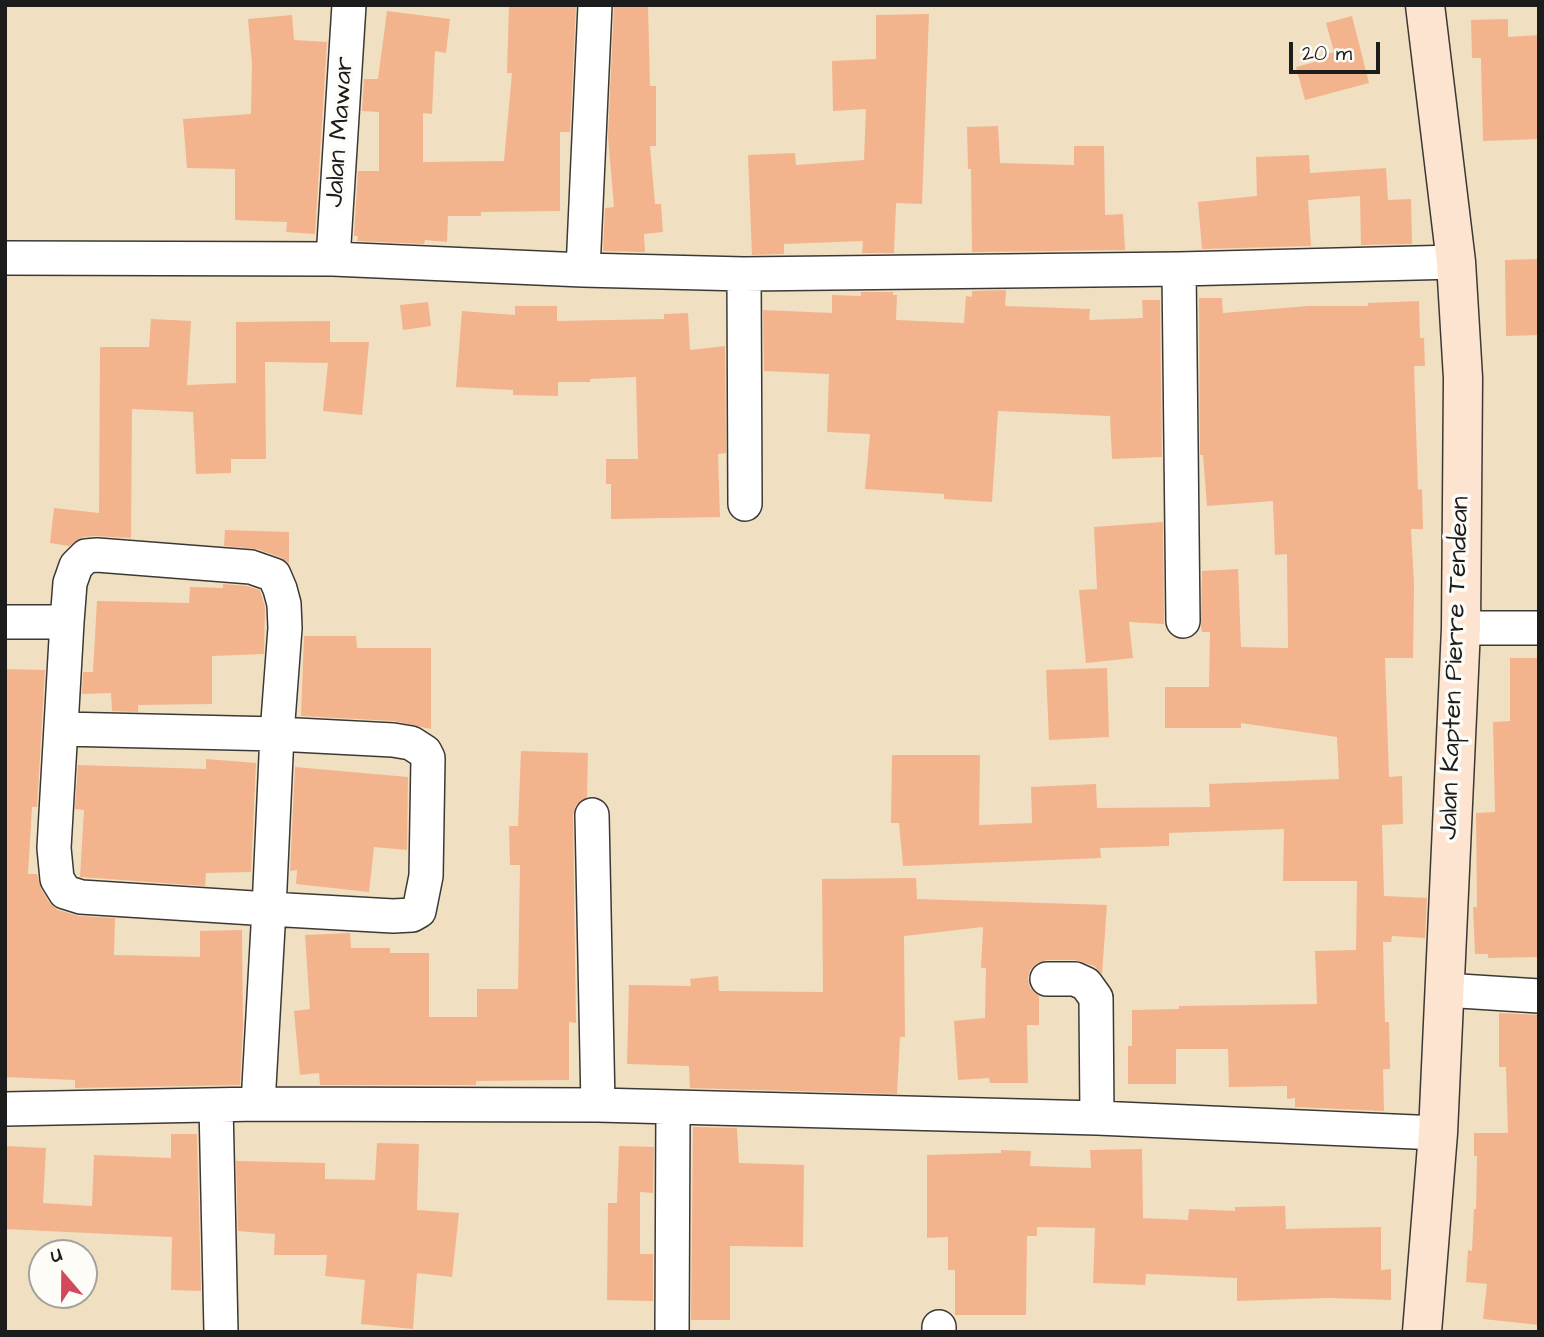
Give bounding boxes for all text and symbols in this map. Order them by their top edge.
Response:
scale bar [1292,28,1383,72]
text: 20 m [1302,39,1352,68]
street label: Jalan Mawar [320,56,362,208]
street label: Jalan Kapten Pierre Tendean [1434,496,1478,840]
north arrow [28,1239,98,1309]
text: U [47,1241,66,1270]

